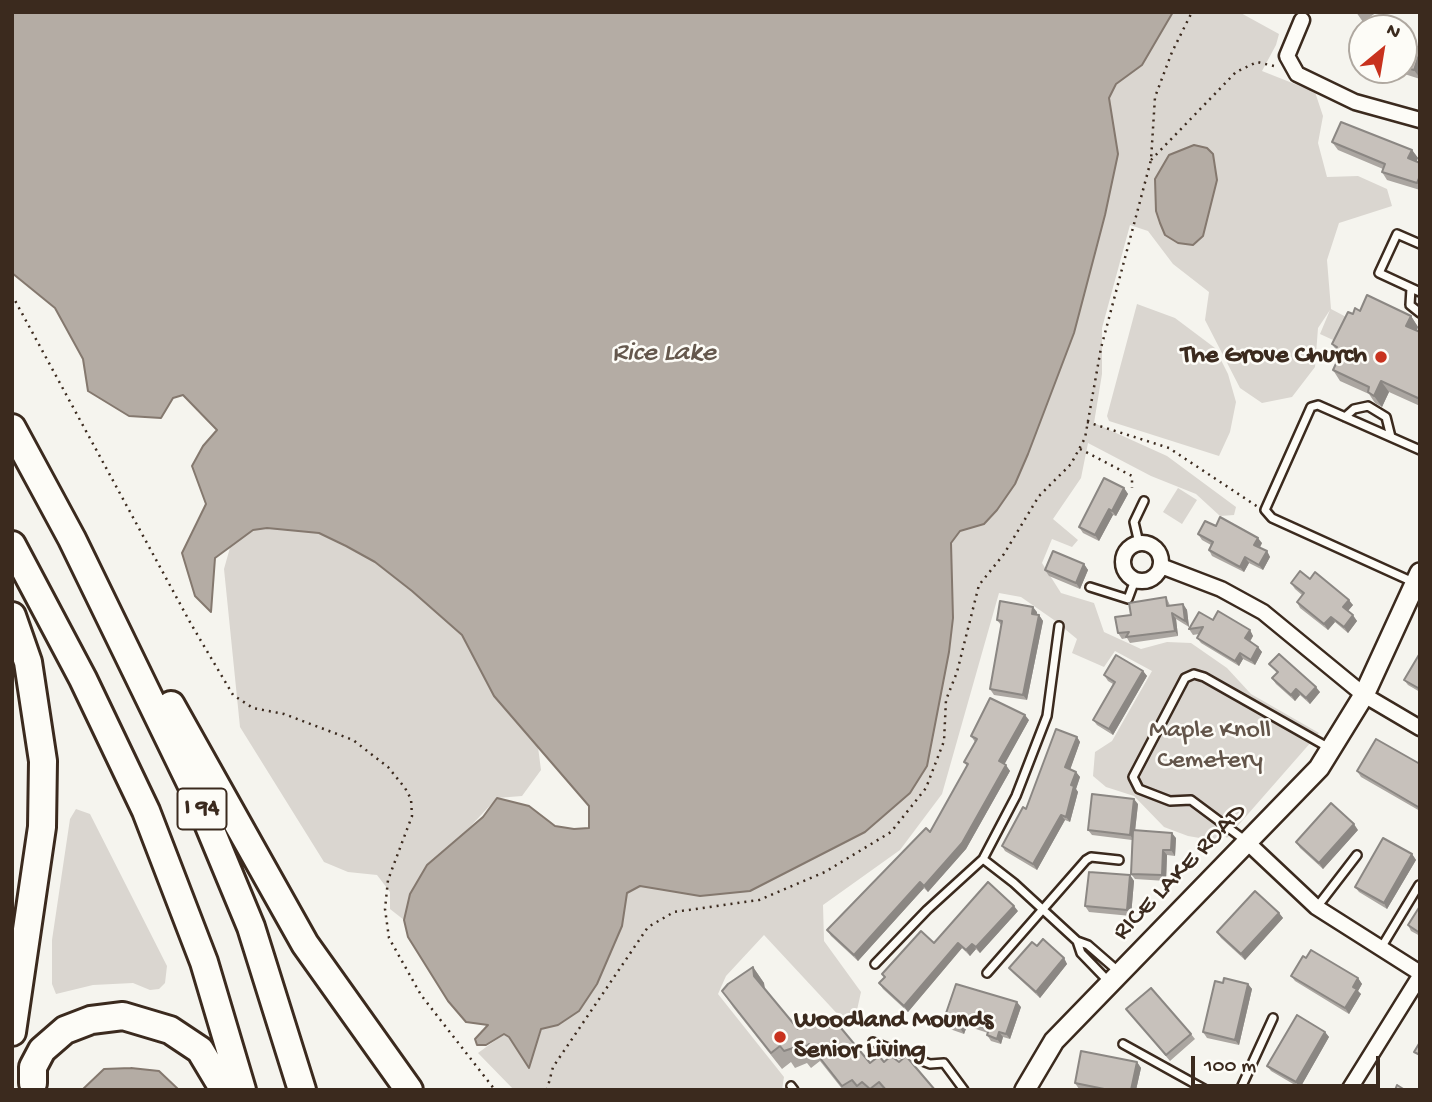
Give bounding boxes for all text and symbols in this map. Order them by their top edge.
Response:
north arrow [1348,14,1418,84]
text: N [1382,19,1404,45]
water label: Rice Lake [612,338,716,372]
place label: The Grove Church [1181,341,1367,373]
marker: The Grove Church [1373,349,1389,365]
park label: Maple Knoll Cemetery [1149,716,1271,778]
road number: I 94 [178,788,227,830]
street label: RICE LAKE ROAD [1107,798,1255,948]
place label: Woodland Mounds Senior Living [794,1006,993,1068]
marker: Woodland Mounds Senior Living [772,1029,788,1045]
scale bar [1194,1042,1383,1086]
text: 100 m [1204,1055,1256,1080]

